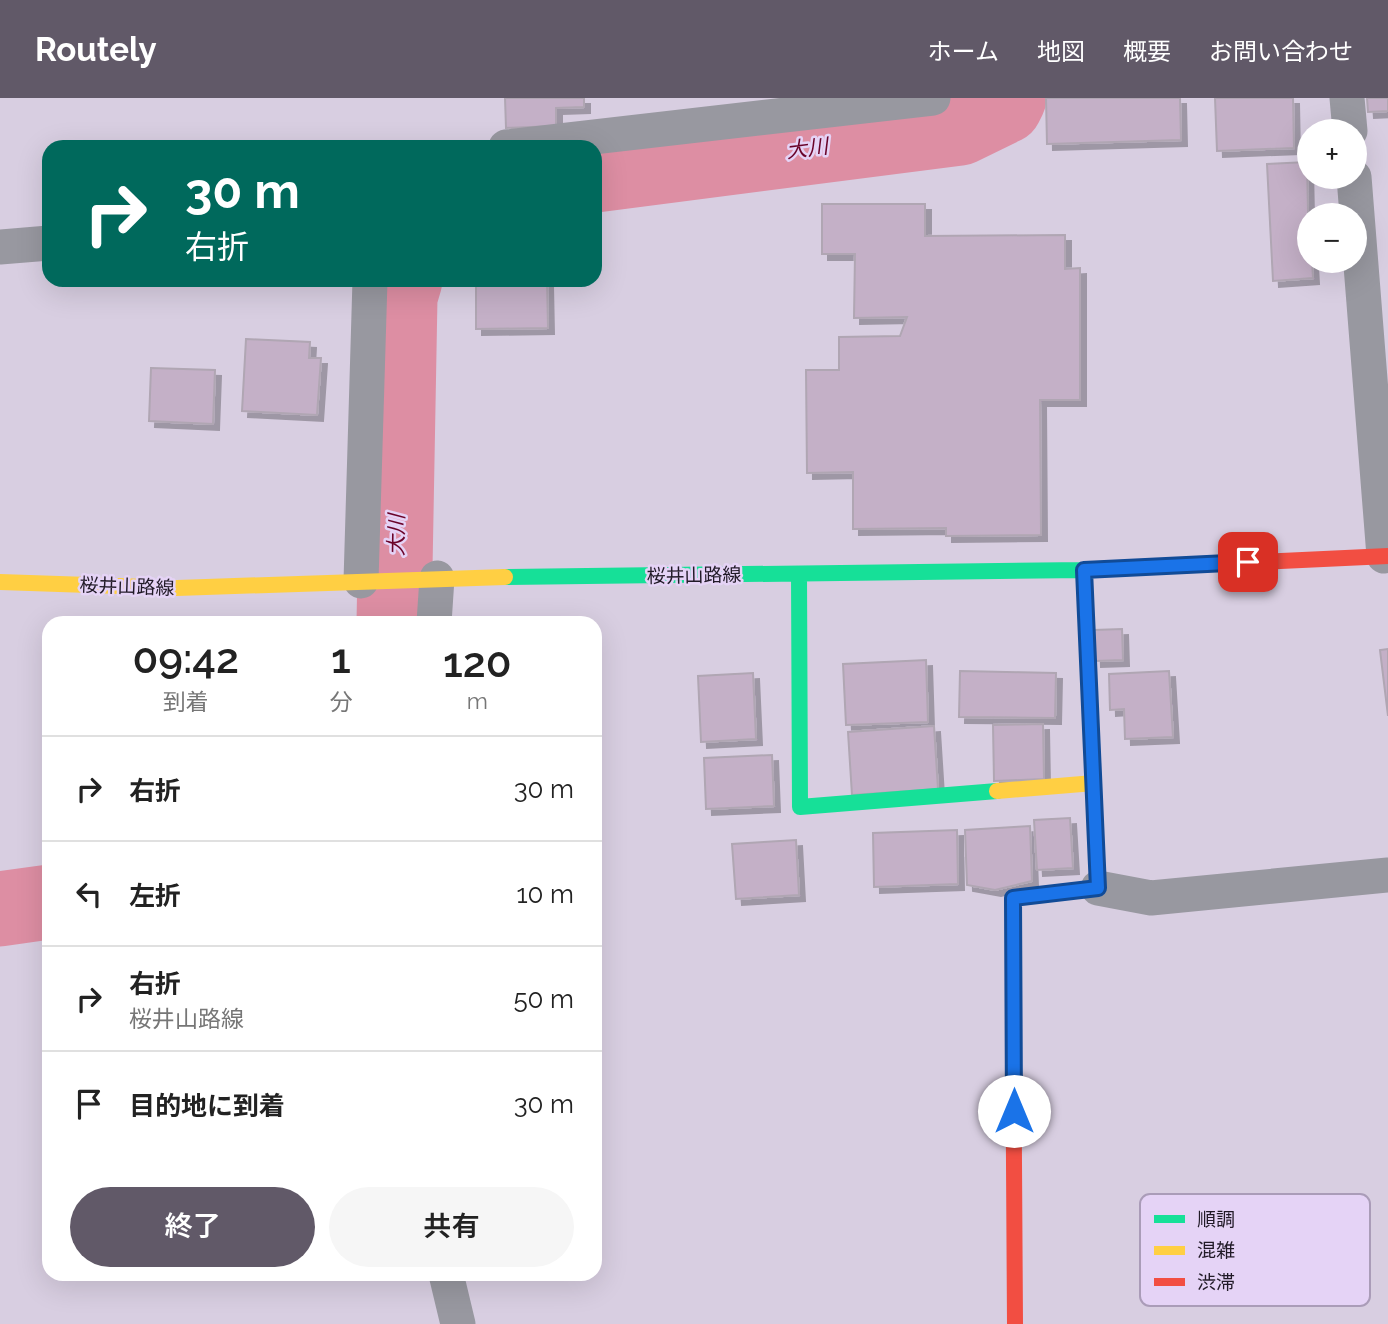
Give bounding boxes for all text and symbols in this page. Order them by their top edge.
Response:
text: Routely [35,30,157,69]
text: ホーム [928,37,999,66]
text: 地図 [1037,37,1085,66]
text: 概要 [1123,37,1171,66]
text: お問い合わせ [1209,37,1353,66]
map controls [1297,119,1367,273]
button: + [1297,119,1367,189]
water label: 大川 [785,133,831,163]
text: 30 m [185,162,300,219]
icon: right [70,168,161,259]
button: − [1297,203,1367,273]
text: 右折 [185,228,249,265]
water label: 大川 [383,512,409,556]
pin [1218,532,1278,592]
icon: arrive [1229,543,1267,581]
street label: 桜井山路線 [646,563,742,587]
street label: 桜井山路線 [79,573,175,599]
text: 09:42 [132,634,239,683]
text: 1 [331,634,351,683]
text: 120 [443,638,512,687]
text: m [467,687,488,714]
text: 到着 [163,688,209,715]
text: 分 [329,688,352,715]
icon: right [70,770,108,808]
text: 30 m [514,774,574,804]
text: 右折 [129,776,181,806]
icon: left [70,875,108,913]
text: 10 m [516,879,574,909]
text: 左折 [129,881,181,911]
text: 右折 [129,969,181,999]
icon: right [70,980,108,1018]
text: 50 m [513,984,574,1014]
text: 桜井山路線 [129,1005,244,1032]
position arrow [977,1074,1051,1148]
icon: arrive [70,1085,108,1123]
text: 30 m [514,1089,574,1119]
text: 目的地に到着 [129,1091,285,1121]
button: 終了 [70,1187,315,1267]
button: 共有 [329,1187,574,1267]
legend [1140,1194,1370,1306]
text: 順調 [1197,1208,1235,1230]
text: 混雑 [1197,1239,1235,1261]
text: 渋滞 [1197,1271,1235,1293]

